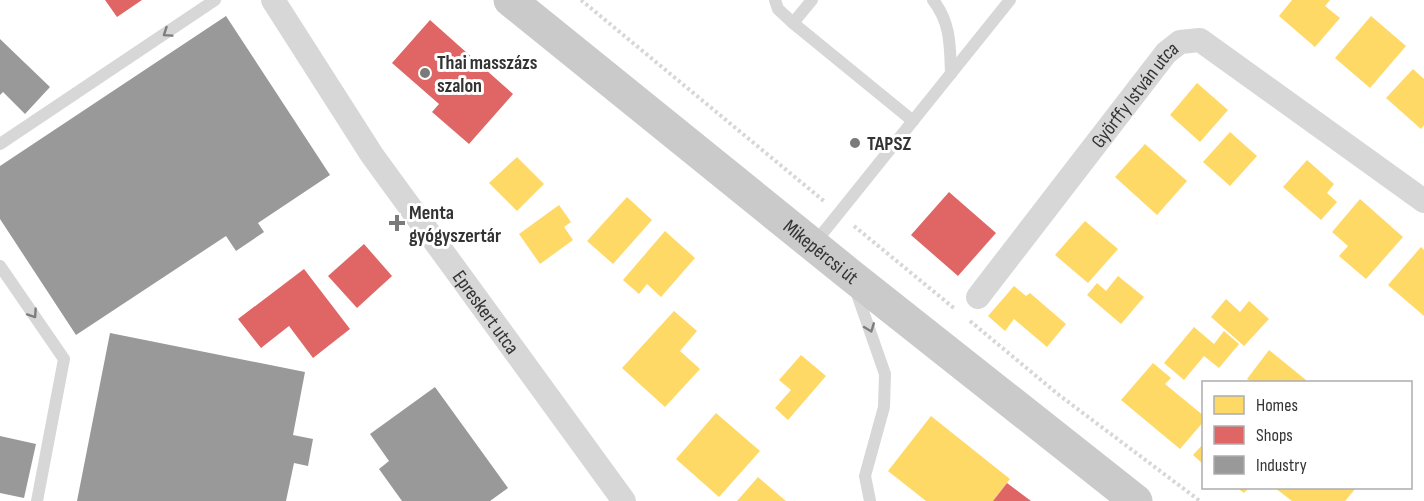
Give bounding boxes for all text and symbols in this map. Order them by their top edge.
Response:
one-way arrow [162,25,173,36]
street label: Györffy István utca [1086,37,1184,153]
place label: Thai masszázs szalon [437,51,538,98]
marker: Thai masszázs szalon [418,66,432,80]
place label: TAPSZ [867,132,911,156]
marker: TAPSZ [848,136,862,150]
place label: Menta gyógyszertár [409,201,501,248]
street label: Mikepércsi út [778,215,863,290]
marker: Menta gyógyszertár [390,216,404,230]
street label: Epreskert utca [447,266,524,359]
one-way arrow [26,307,37,318]
one-way arrow [863,322,875,333]
legend [1202,381,1412,489]
text: Homes [1256,395,1298,416]
text: Shops [1256,425,1293,446]
text: Industry [1256,455,1307,476]

